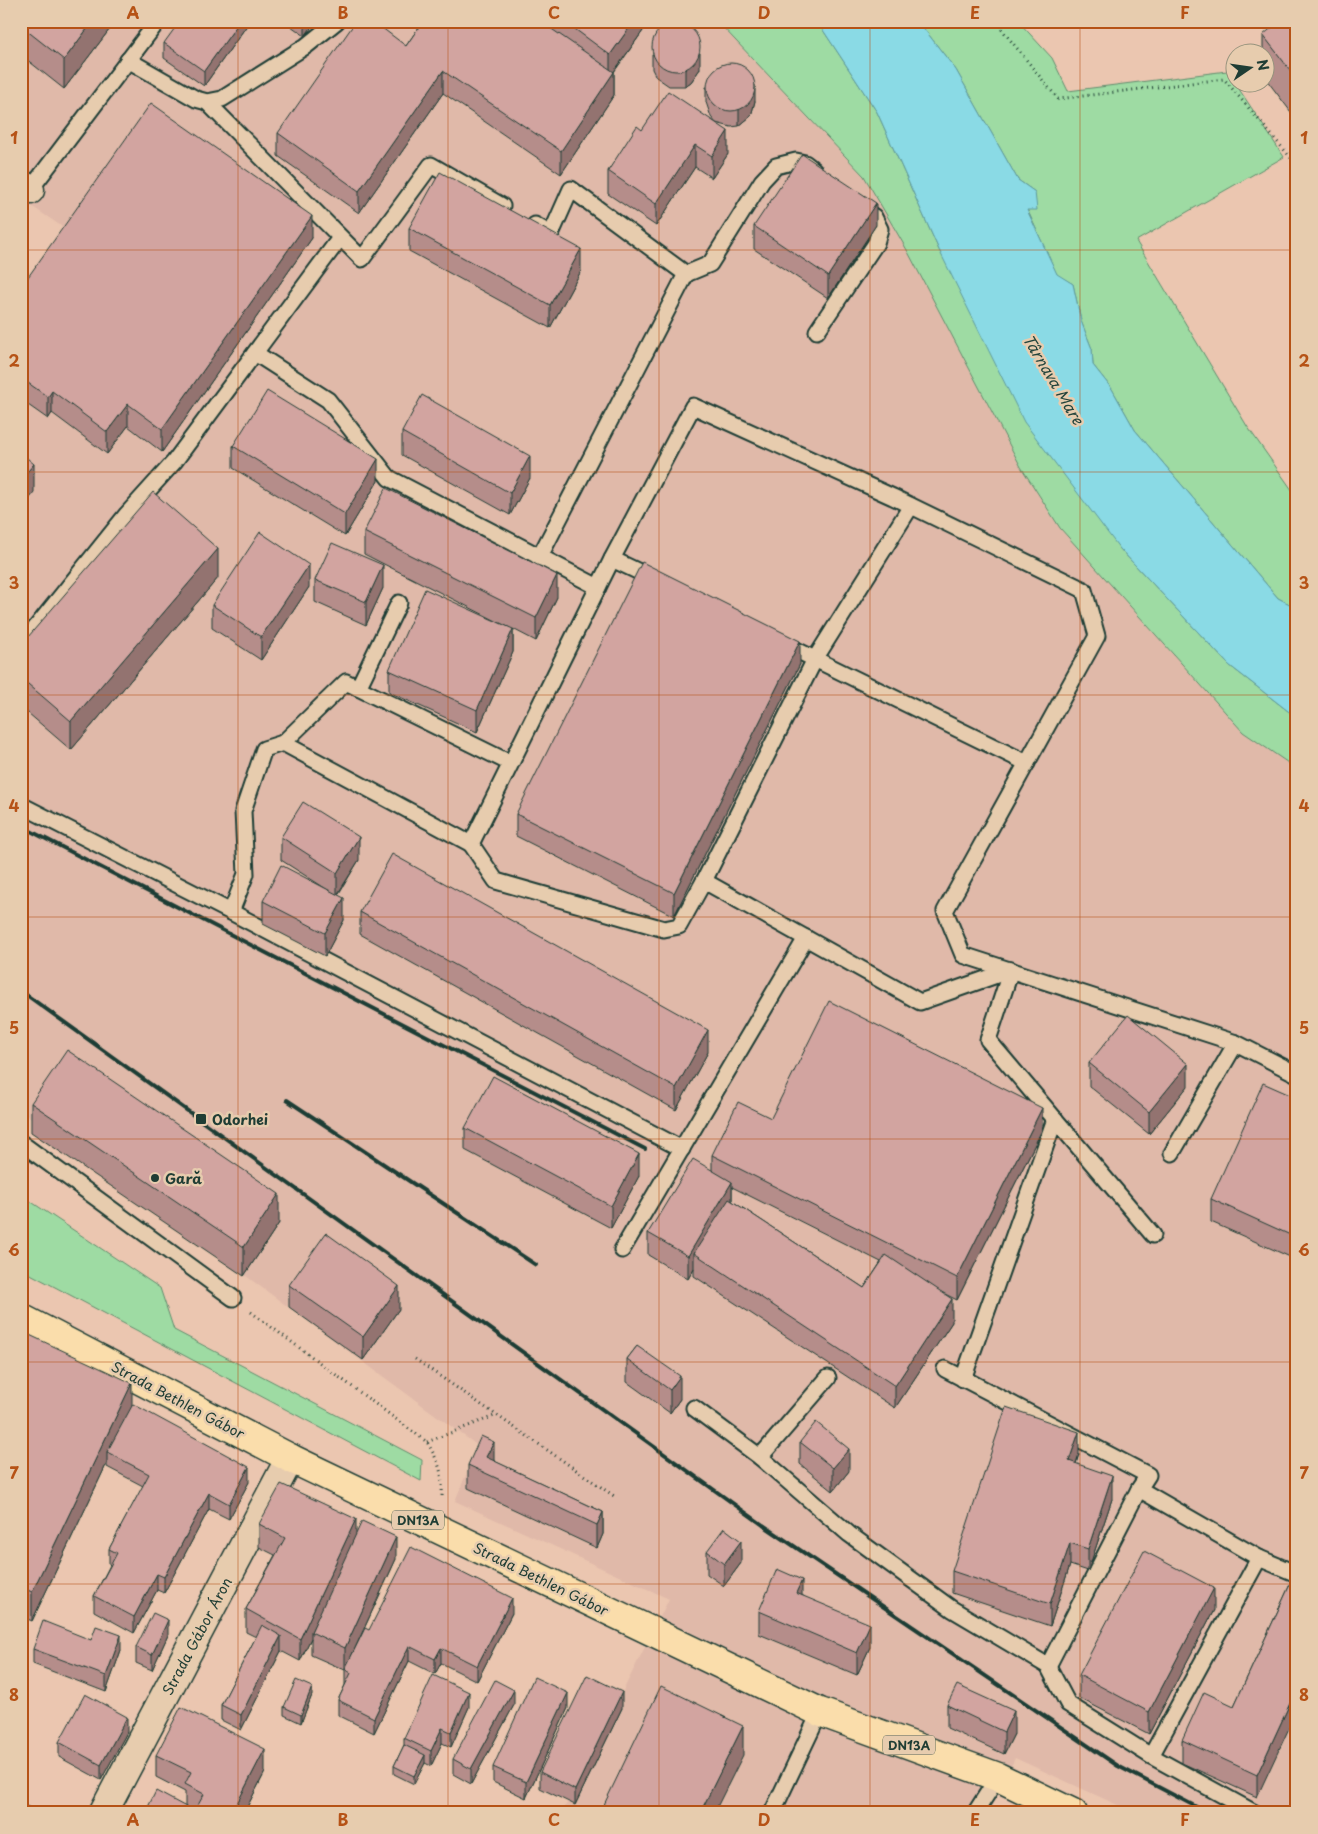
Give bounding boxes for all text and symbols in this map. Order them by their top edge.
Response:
text: A [127,0,140,24]
text: B [338,0,349,24]
text: C [548,0,560,24]
text: D [758,0,770,24]
text: E [970,0,980,24]
text: F [1180,0,1190,24]
north arrow [1226,42,1276,92]
text: N [1252,57,1275,73]
text: 1 [10,125,18,149]
text: 1 [1300,125,1308,149]
water label: Târnava Mare [1018,329,1091,430]
text: 2 [8,348,20,372]
text: 2 [1298,348,1310,372]
text: 3 [9,570,19,594]
text: 3 [1299,570,1309,594]
text: 4 [9,793,20,817]
text: 4 [1299,793,1310,817]
text: 5 [9,1015,19,1039]
text: 5 [1299,1015,1309,1039]
place label: Odorhei [212,1109,268,1130]
marker: Odorhei [194,1112,208,1126]
place label: Gară [165,1168,202,1189]
marker: Gară [149,1172,161,1184]
text: 6 [8,1237,20,1261]
text: 6 [1298,1237,1310,1261]
street label: Strada Bethlen Gábor [108,1356,249,1444]
text: 7 [9,1460,19,1484]
text: 7 [1299,1460,1309,1484]
road number: DN13A [392,1510,444,1530]
street label: Strada Bethlen Gábor [470,1537,613,1621]
street label: Strada Gábor Áron [157,1573,237,1699]
text: 8 [9,1682,19,1706]
text: 8 [1299,1682,1309,1706]
road number: DN13A [883,1736,935,1754]
text: A [127,1807,140,1831]
text: B [338,1807,349,1831]
text: C [548,1807,560,1831]
text: D [758,1807,770,1831]
text: E [970,1807,980,1831]
text: F [1180,1807,1190,1831]

